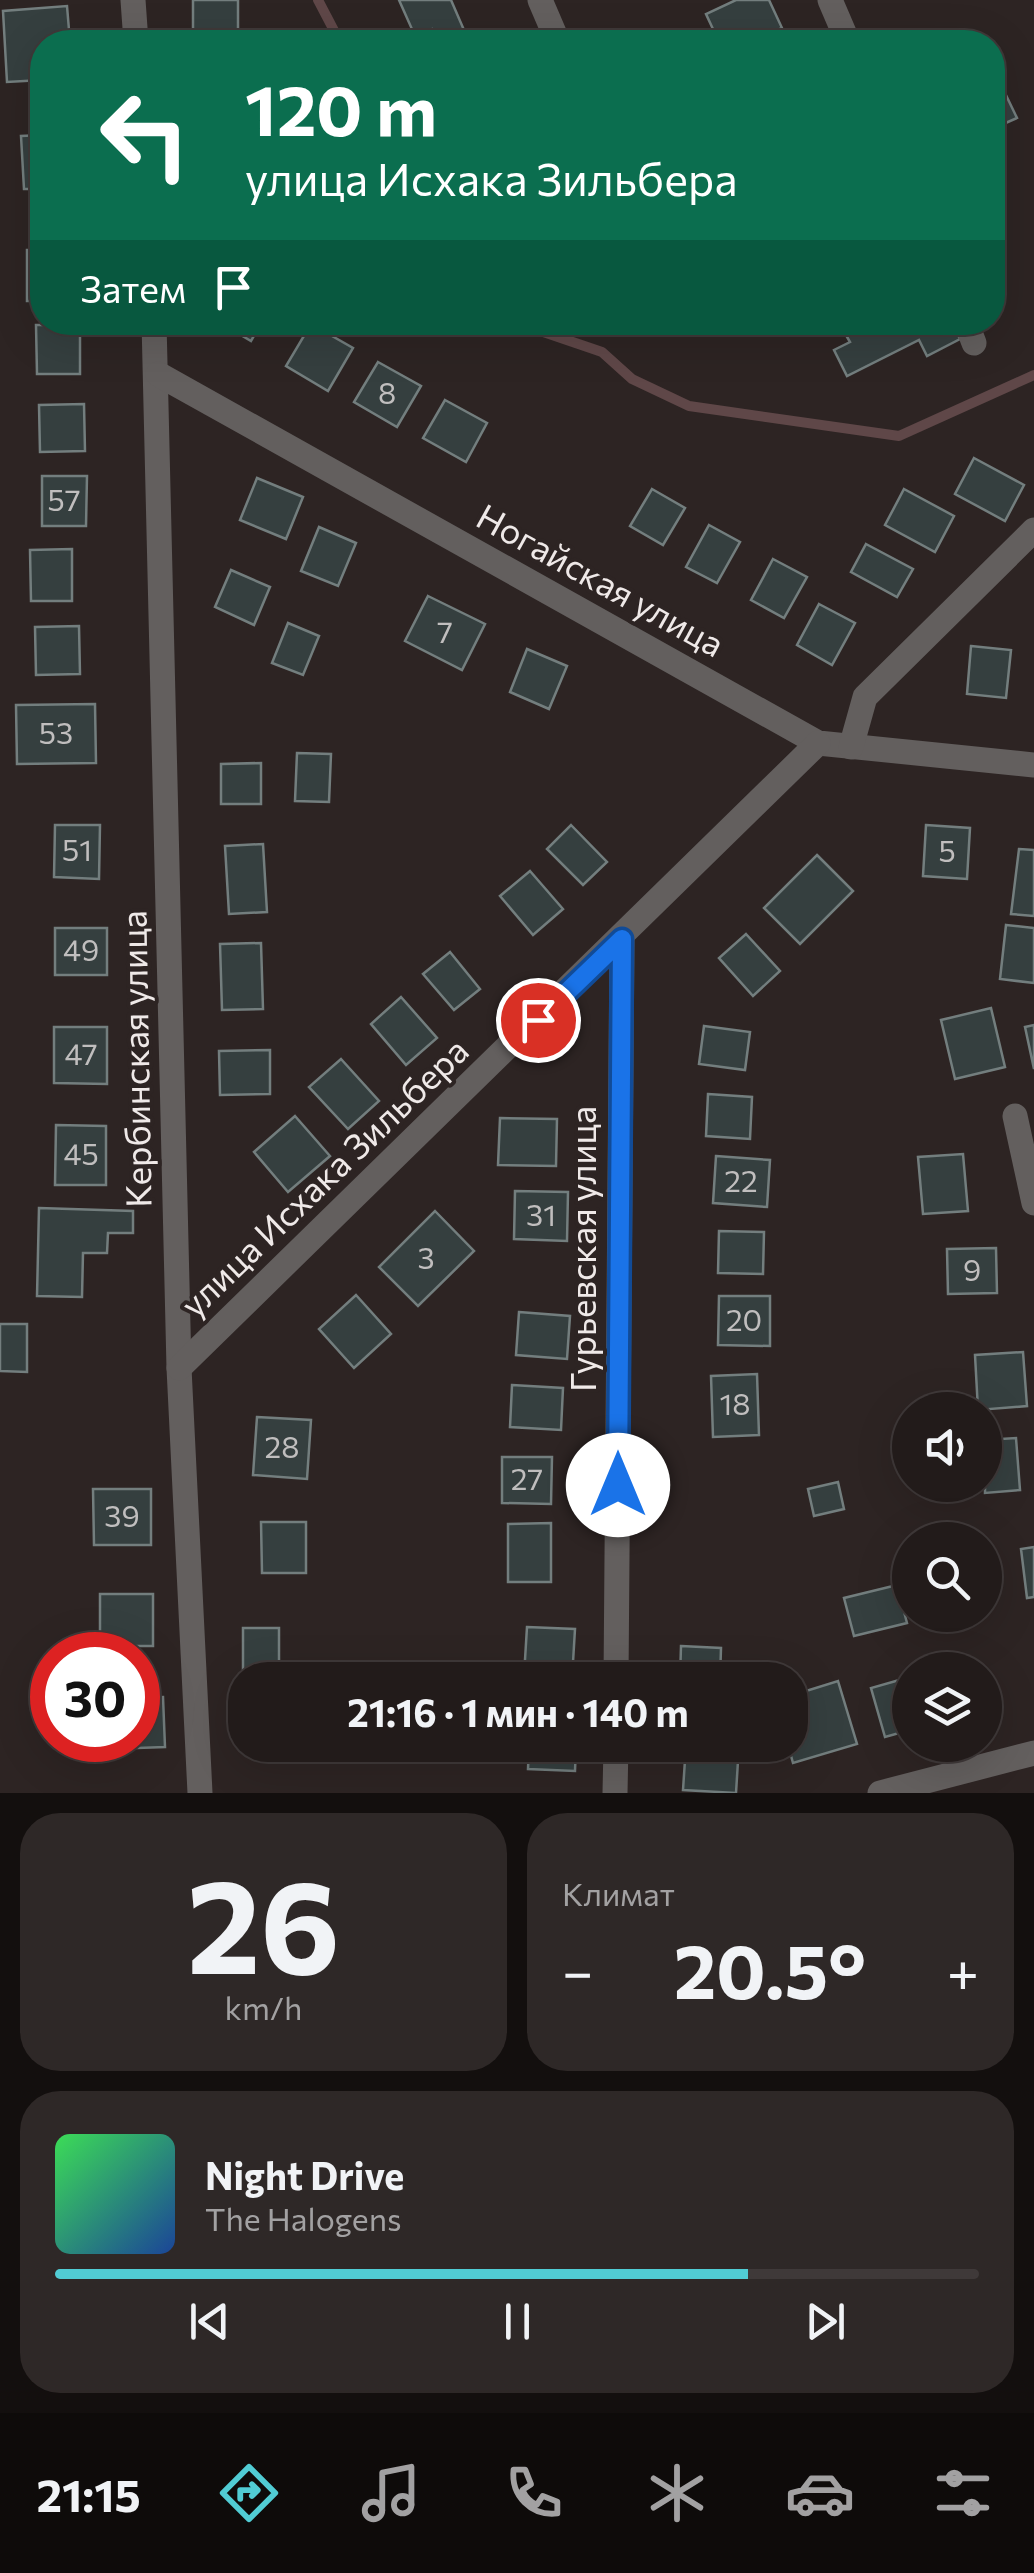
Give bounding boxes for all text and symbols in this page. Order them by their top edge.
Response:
text: 120 m [245,65,437,150]
icon: left [80,70,210,200]
text: улица Исхака Зильбера [245,150,738,205]
icon: arrive [206,260,261,315]
text: Затем [80,264,186,311]
house number: 8 [378,373,396,410]
house number: 57 [47,480,81,517]
street label: Ногайская улица [470,493,732,664]
house number: 7 [437,612,453,649]
house number: 53 [39,713,73,750]
house number: 51 [62,830,92,867]
house number: 5 [938,831,956,868]
street label: Кербинская улица [110,910,159,1208]
house number: 49 [63,930,99,967]
pin [496,978,581,1063]
icon: arrive [511,993,566,1048]
street label: улица Исхака Зильбера [171,1028,476,1325]
house number: 47 [64,1034,98,1071]
street label: Гурьевская улица [560,1106,603,1392]
house number: 45 [63,1134,99,1171]
house number: 22 [724,1161,758,1198]
house number: 31 [526,1195,556,1232]
house number: 3 [417,1238,435,1275]
house number: 9 [963,1250,981,1287]
house number: 20 [726,1300,762,1337]
house number: 18 [719,1384,751,1421]
map controls [892,1392,1002,1762]
button: sound [892,1392,1002,1502]
house number: 28 [265,1427,299,1464]
position arrow [566,1433,670,1537]
house number: 27 [511,1459,543,1496]
house number: 39 [104,1496,140,1533]
button: search [892,1522,1002,1632]
speed limit sign: 30 [30,1632,160,1762]
button: layers [892,1652,1002,1762]
text: 21:16 · 1 мин · 140 m [347,1688,689,1735]
text: 26 [187,1842,340,2001]
text: Климат [562,1873,675,1913]
text: 20.5° [674,1923,866,2014]
text: − [562,1936,593,2003]
text: + [947,1936,979,2003]
text: km/h [225,1987,302,2027]
text: Night Drive [205,2151,404,2198]
text: The Halogens [205,2198,402,2238]
icon: previous [182,2294,237,2349]
icon: pause [490,2294,545,2349]
icon: next [798,2294,853,2349]
icon: directions [214,2458,284,2528]
icon: music [356,2458,426,2528]
icon: phone [499,2458,569,2528]
icon: climate [642,2458,712,2528]
icon: car [785,2458,855,2528]
icon: filters [928,2458,998,2528]
text: 21:15 [36,2466,141,2521]

